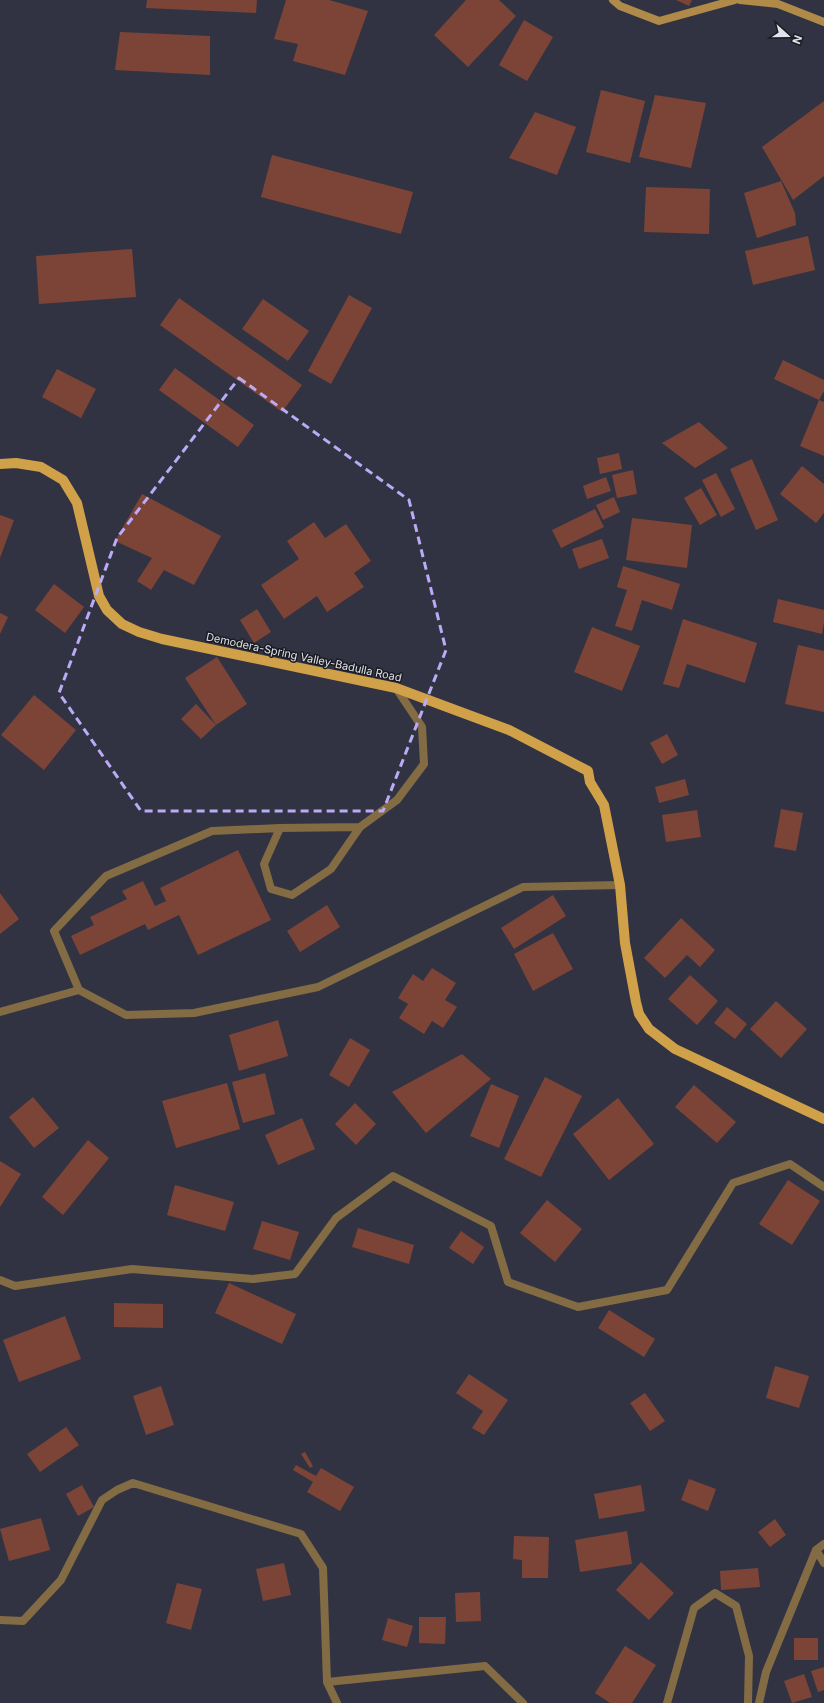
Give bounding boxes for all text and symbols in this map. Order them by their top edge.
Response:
north arrow [768,16,808,56]
text: N [789,33,805,46]
street label: Demodera-Spring Valley-Badulla Road [205,629,403,685]

